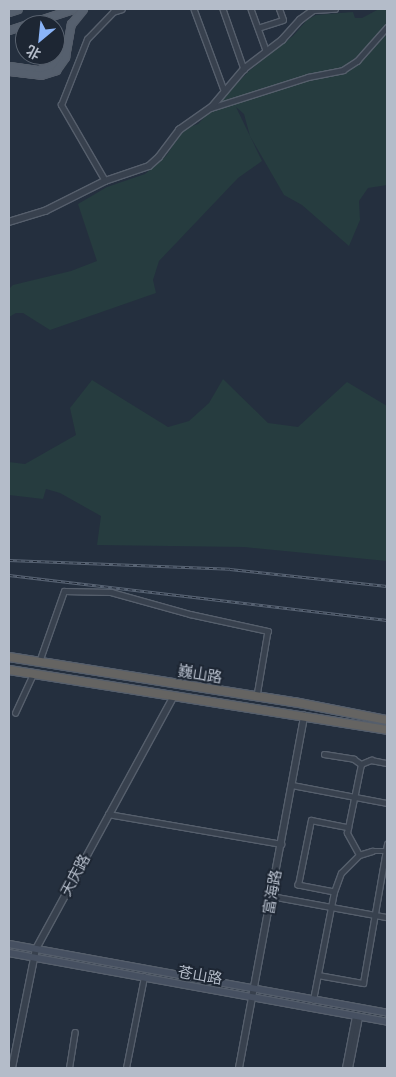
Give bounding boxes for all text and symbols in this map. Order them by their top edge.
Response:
north arrow [15,15,65,65]
text: 北 [23,41,44,64]
street label: 巍山路 [176,662,224,686]
street label: 天庆路 [56,851,94,899]
street label: 富海路 [259,868,285,916]
street label: 苍山路 [176,962,224,988]

